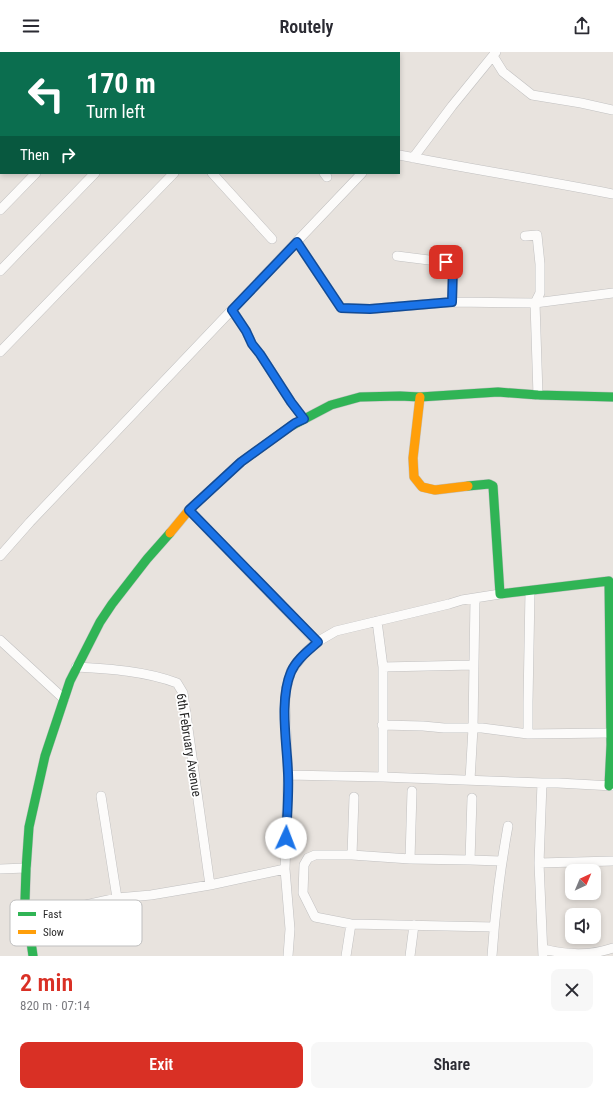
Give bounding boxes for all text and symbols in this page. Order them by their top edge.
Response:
icon: menu [20,15,42,37]
icon: share [571,15,593,37]
text: Routely [279,16,334,37]
text: 170 m [86,67,156,100]
icon: left [20,68,72,120]
text: Turn left [86,101,145,122]
icon: right [57,144,79,166]
text: Then [20,146,49,164]
pin [429,245,463,279]
icon: arrive [435,251,457,273]
street label: 6th February Avenue [173,692,205,798]
position arrow [265,817,307,859]
north arrow [565,864,601,900]
map controls [565,864,601,944]
legend [10,900,142,946]
text: Fast [43,908,62,921]
button: sound [565,908,601,944]
text: Slow [43,926,64,939]
text: 2 min [20,969,73,997]
button: close [551,969,593,1011]
text: 820 m · 07:14 [20,998,90,1013]
button: Exit [20,1042,303,1088]
button: Share [311,1042,593,1088]

